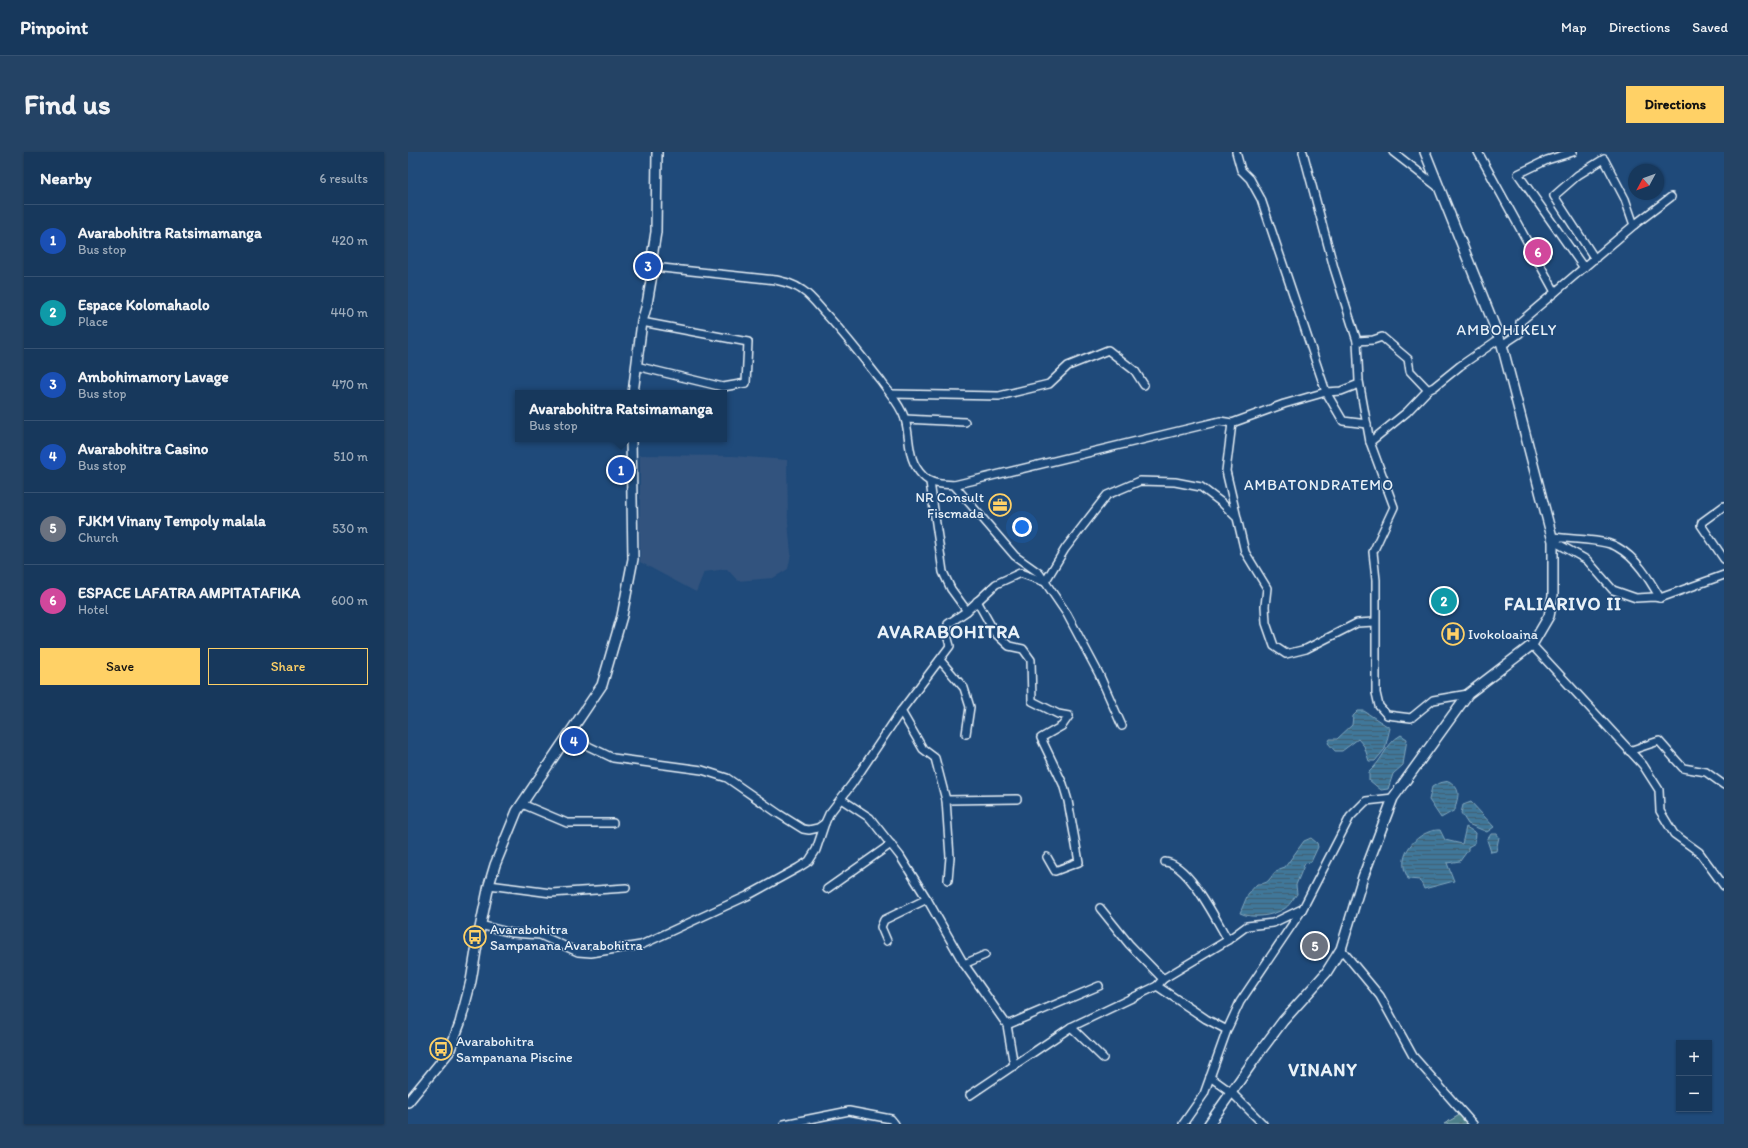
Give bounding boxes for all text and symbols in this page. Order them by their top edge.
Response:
text: Pinpoint [20,16,88,39]
text: Map [1561,19,1587,36]
text: Directions [1609,19,1670,36]
text: Saved [1692,19,1728,36]
button: Directions [1626,86,1724,123]
text: Find us [24,87,111,121]
north arrow [1628,164,1664,200]
text: Nearby [40,168,92,188]
text: 6 results [320,171,368,186]
text: Avarabohitra Ratsimamanga [78,224,262,242]
text: 1 [50,233,56,248]
text: 420 m [331,233,368,248]
pin: 6 [1525,237,1551,267]
text: Bus stop [78,242,126,257]
pin: 3 [635,251,661,281]
text: Espace Kolomahaolo [78,296,210,314]
text: 2 [50,305,56,320]
text: 440 m [331,305,368,320]
text: Place [78,314,108,329]
district label: AMBOHIKELY [1457,321,1557,339]
text: Ambohimamory Lavage [78,368,229,386]
text: 3 [49,377,57,392]
text: 470 m [332,377,368,392]
text: Bus stop [78,386,126,401]
popup [515,390,727,442]
text: Avarabohitra Ratsimamanga [529,400,713,418]
text: Bus stop [529,418,578,433]
text: Avarabohitra Casino [78,440,208,458]
text: 4 [49,449,57,464]
text: 510 m [333,449,368,464]
pin: 1 [608,455,634,485]
text: Bus stop [78,458,126,473]
district label: AMBATONDRATEMO [1244,476,1394,494]
place label: NR Consult Fiscmada [916,489,985,522]
office icon: NR Consult Fiscmada [987,492,1013,518]
text: FJKM Vinany Tempoly malala [78,512,266,530]
your location [1012,517,1032,537]
text: 5 [50,521,56,536]
text: 530 m [332,521,368,536]
text: Church [78,530,119,545]
text: ESPACE LAFATRA AMPITATAFIKA [78,584,300,602]
pin: 2 [1431,586,1457,616]
text: 6 [50,593,56,608]
text: 600 m [331,593,368,608]
district label: FALIARIVO II [1504,593,1622,615]
text: Hotel [78,602,108,617]
district label: AVARABOHITRA [876,621,1021,643]
hospital icon: Ivokoloaina [1440,621,1466,647]
place label: Ivokoloaina [1468,626,1539,643]
button: Save [40,648,200,685]
button: Share [208,648,368,685]
pin: 4 [561,726,587,756]
place label: Avarabohitra Sampanana Avarabohitra [490,921,643,954]
bus stop icon: Avarabohitra Sampanana Avarabohitra [462,924,488,950]
pin: 5 [1302,931,1328,961]
place label: Avarabohitra Sampanana Piscine [456,1033,573,1066]
bus stop icon: Avarabohitra Sampanana Piscine [428,1036,454,1062]
map controls [1676,1040,1712,1112]
button: + [1676,1040,1712,1076]
district label: VINANY [1288,1059,1358,1081]
button: − [1676,1076,1712,1112]

